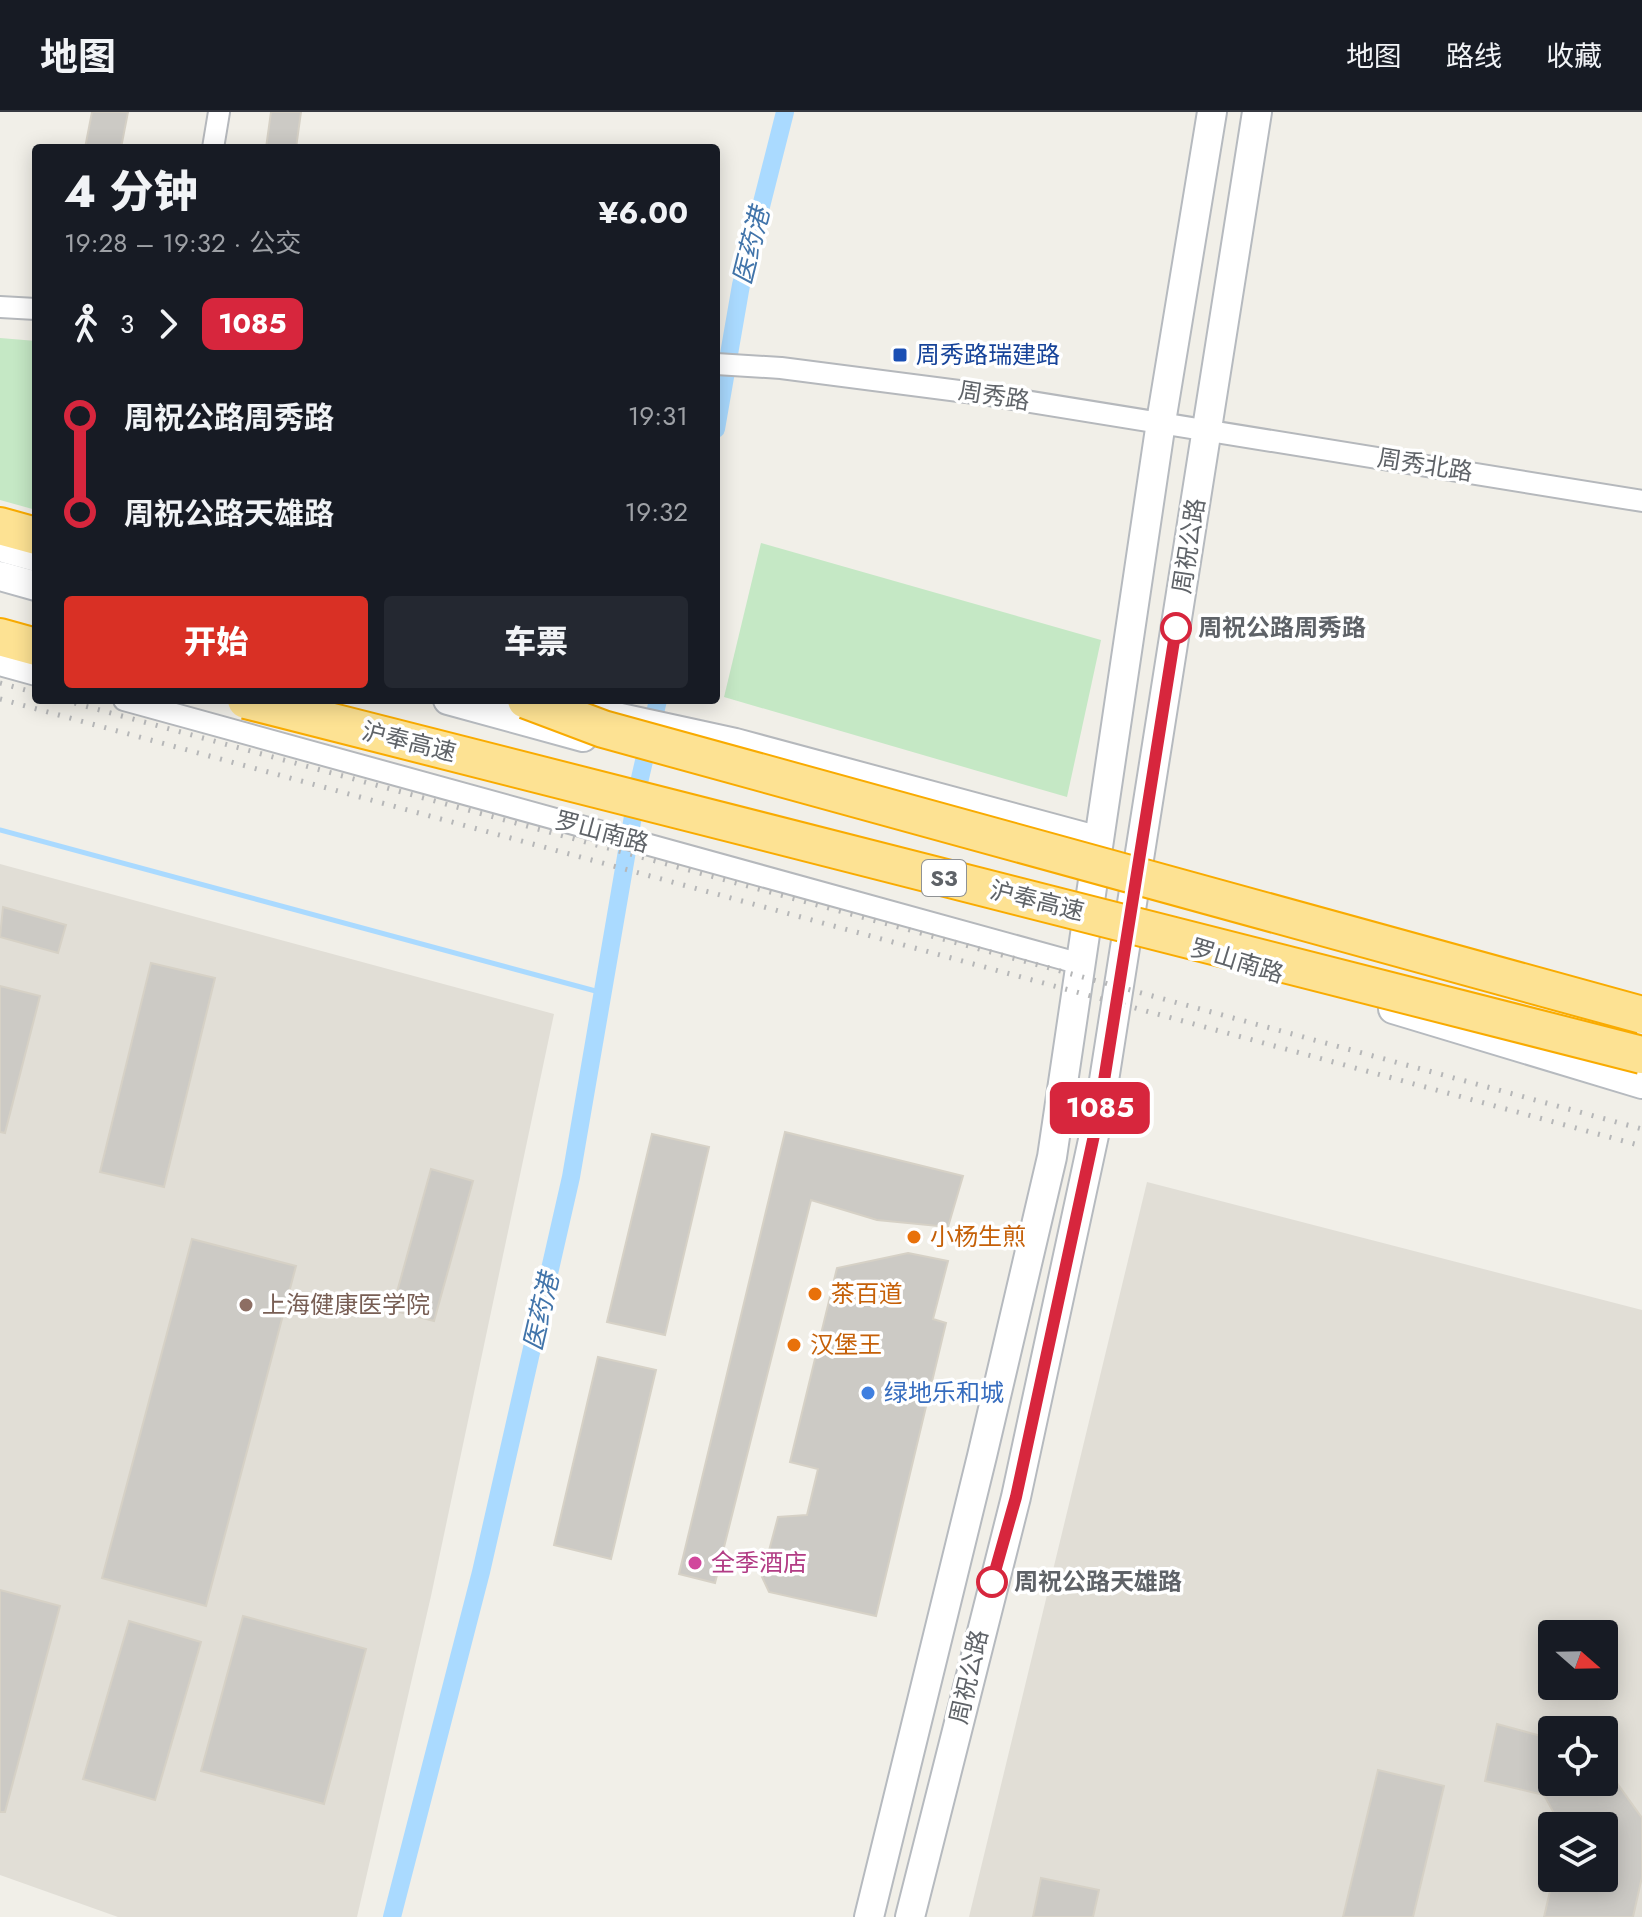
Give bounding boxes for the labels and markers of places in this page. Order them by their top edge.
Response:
place label: 周秀路瑞建路 [916,337,1060,372]
marker: 周秀路瑞建路 [891,346,909,364]
place label: 周祝公路周秀路 [1198,610,1366,645]
marker: 周祝公路周秀路 [1161,613,1191,643]
place label: 小杨生煎 [930,1219,1026,1254]
marker: 小杨生煎 [905,1228,923,1246]
place label: 茶百道 [831,1276,903,1311]
marker: 茶百道 [806,1285,824,1303]
place label: 上海健康医学院 [262,1287,430,1322]
marker: 上海健康医学院 [237,1296,255,1314]
place label: 汉堡王 [810,1327,882,1362]
marker: 汉堡王 [785,1336,803,1354]
place label: 绿地乐和城 [884,1375,1004,1410]
marker: 绿地乐和城 [859,1384,877,1402]
place label: 全季酒店 [711,1545,807,1580]
marker: 全季酒店 [686,1554,704,1572]
place label: 周祝公路天雄路 [1014,1564,1182,1599]
marker: 周祝公路天雄路 [977,1567,1007,1597]

